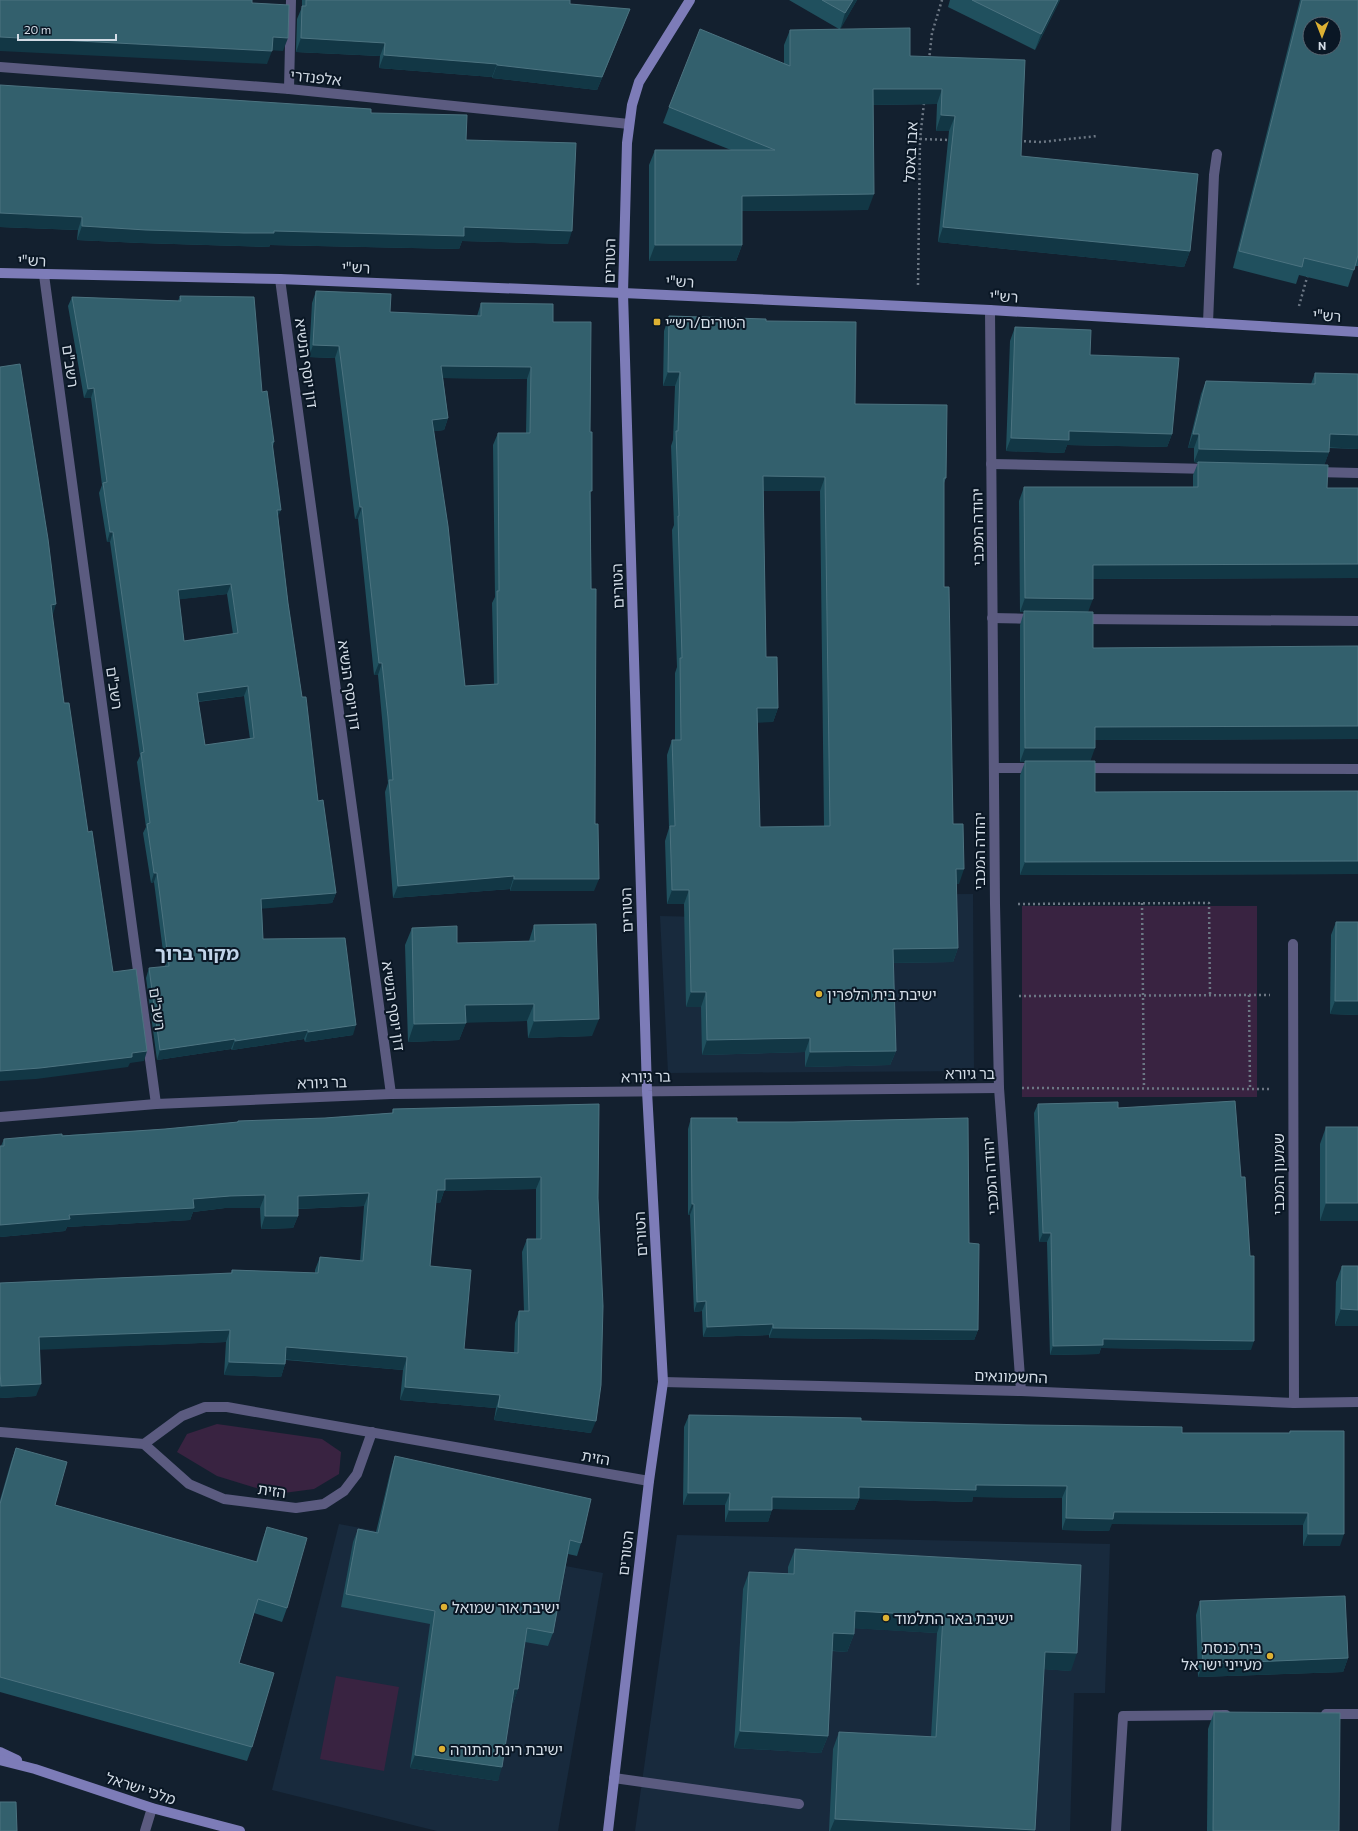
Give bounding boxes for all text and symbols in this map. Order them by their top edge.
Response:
scale bar [18,16,116,42]
north arrow [1302,16,1342,56]
text: 20 m [24,22,51,36]
text: N [1318,40,1326,53]
street label: אלפנדרי [289,65,343,89]
street label: אבו באסל [899,121,921,183]
street label: הטורים [600,238,618,284]
street label: רש"י [17,251,47,269]
street label: רש"י [341,258,371,276]
street label: רש"י [665,271,695,291]
street label: רש"י [989,286,1019,306]
street label: רש"י [1312,305,1342,325]
place label: הטורים/רש״י [665,313,746,331]
street label: דון יוסף הנשיא [292,317,322,409]
marker: הטורים/רש״י [652,317,662,327]
street label: רשב"ם [59,344,83,388]
street label: יהודה המכבי [967,488,987,566]
street label: הטורים [607,563,627,609]
street label: דון יוסף הנשיא [335,639,365,731]
street label: רשב"ם [103,666,127,710]
street label: יהודה המכבי [970,812,988,890]
street label: הטורים [616,887,636,933]
district label: מקור ברוך [155,941,239,964]
street label: דון יוסף הנשיא [379,960,409,1052]
place label: ישיבת בית הלפרין [827,985,937,1003]
street label: רשב"ם [146,987,170,1031]
marker: ישיבת בית הלפרין [814,989,824,999]
street label: בר גיורא [945,1064,995,1082]
street label: בר גיורא [621,1067,672,1085]
street label: בר גיורא [297,1072,348,1092]
street label: שמעון המכבי [1269,1133,1287,1215]
street label: יהודה המכבי [978,1137,1002,1215]
street label: הטורים [630,1211,650,1257]
street label: החשמונאים [974,1366,1048,1386]
street label: הזית [580,1446,612,1468]
street label: הזית [257,1479,287,1501]
street label: הטורים [613,1529,637,1577]
place label: ישיבת אור שמואל [452,1598,560,1616]
marker: ישיבת אור שמואל [439,1602,449,1612]
place label: ישיבת באר התלמוד [894,1609,1013,1627]
marker: ישיבת באר התלמוד [881,1613,891,1623]
place label: בית כנסת מעייני ישראל [1181,1638,1262,1673]
marker: בית כנסת מעייני ישראל [1265,1651,1275,1661]
place label: ישיבת רינת התורה [450,1740,563,1758]
marker: ישיבת רינת התורה [437,1744,447,1754]
street label: מלכי ישראל [104,1768,178,1808]

